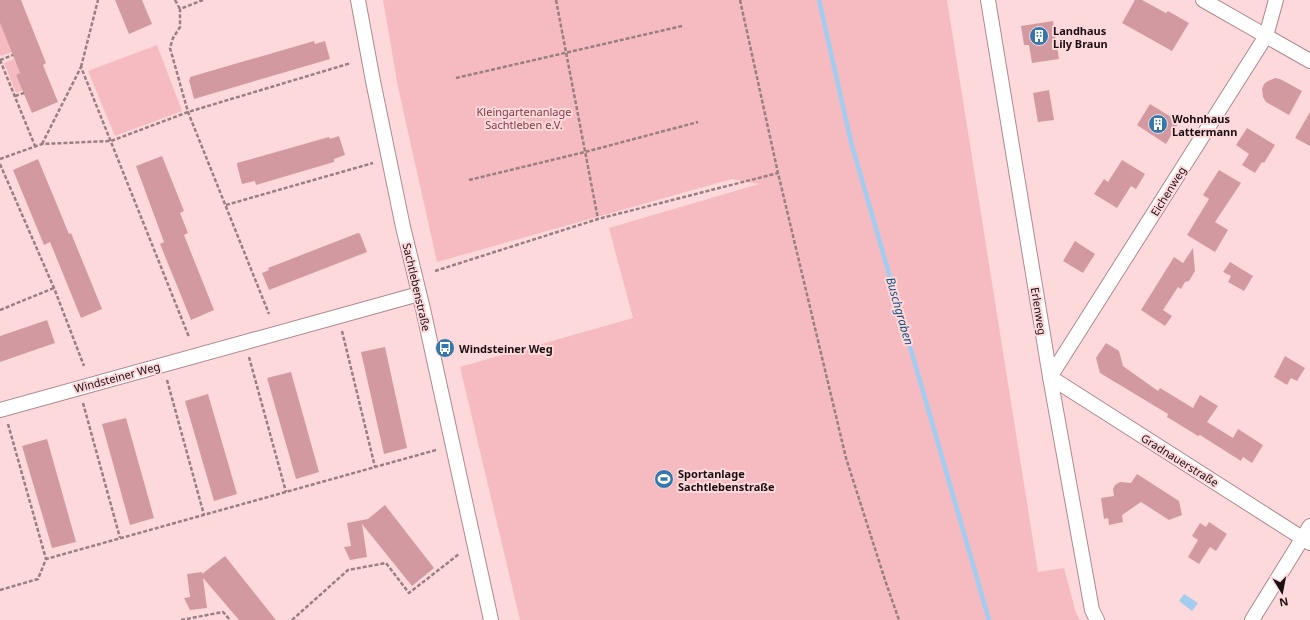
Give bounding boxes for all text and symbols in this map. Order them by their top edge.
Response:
place label: Landhaus Lily Braun [1053,23,1108,51]
building icon: Landhaus Lily Braun [1028,25,1050,47]
park label: Kleingartenanlage Sachtleben e.V. [477,104,571,132]
place label: Wohnhaus Lattermann [1172,111,1237,139]
building icon: Wohnhaus Lattermann [1147,113,1169,135]
street label: Eichenweg [1147,163,1189,219]
street label: Sachtlebenstraße [400,241,434,333]
water label: Buschgraben [882,275,918,347]
street label: Erlenweg [1028,286,1050,336]
bus stop icon: Windsteiner Weg [434,337,456,359]
place label: Windsteiner Weg [459,341,553,356]
street label: Windsteiner Weg [72,358,162,396]
street label: Gradnauerstraße [1138,430,1222,490]
place label: Sportanlage Sachtlebenstraße [678,466,775,494]
sports icon: Sportanlage Sachtlebenstraße [653,468,675,490]
north arrow [1262,572,1302,612]
text: N [1278,594,1290,611]

